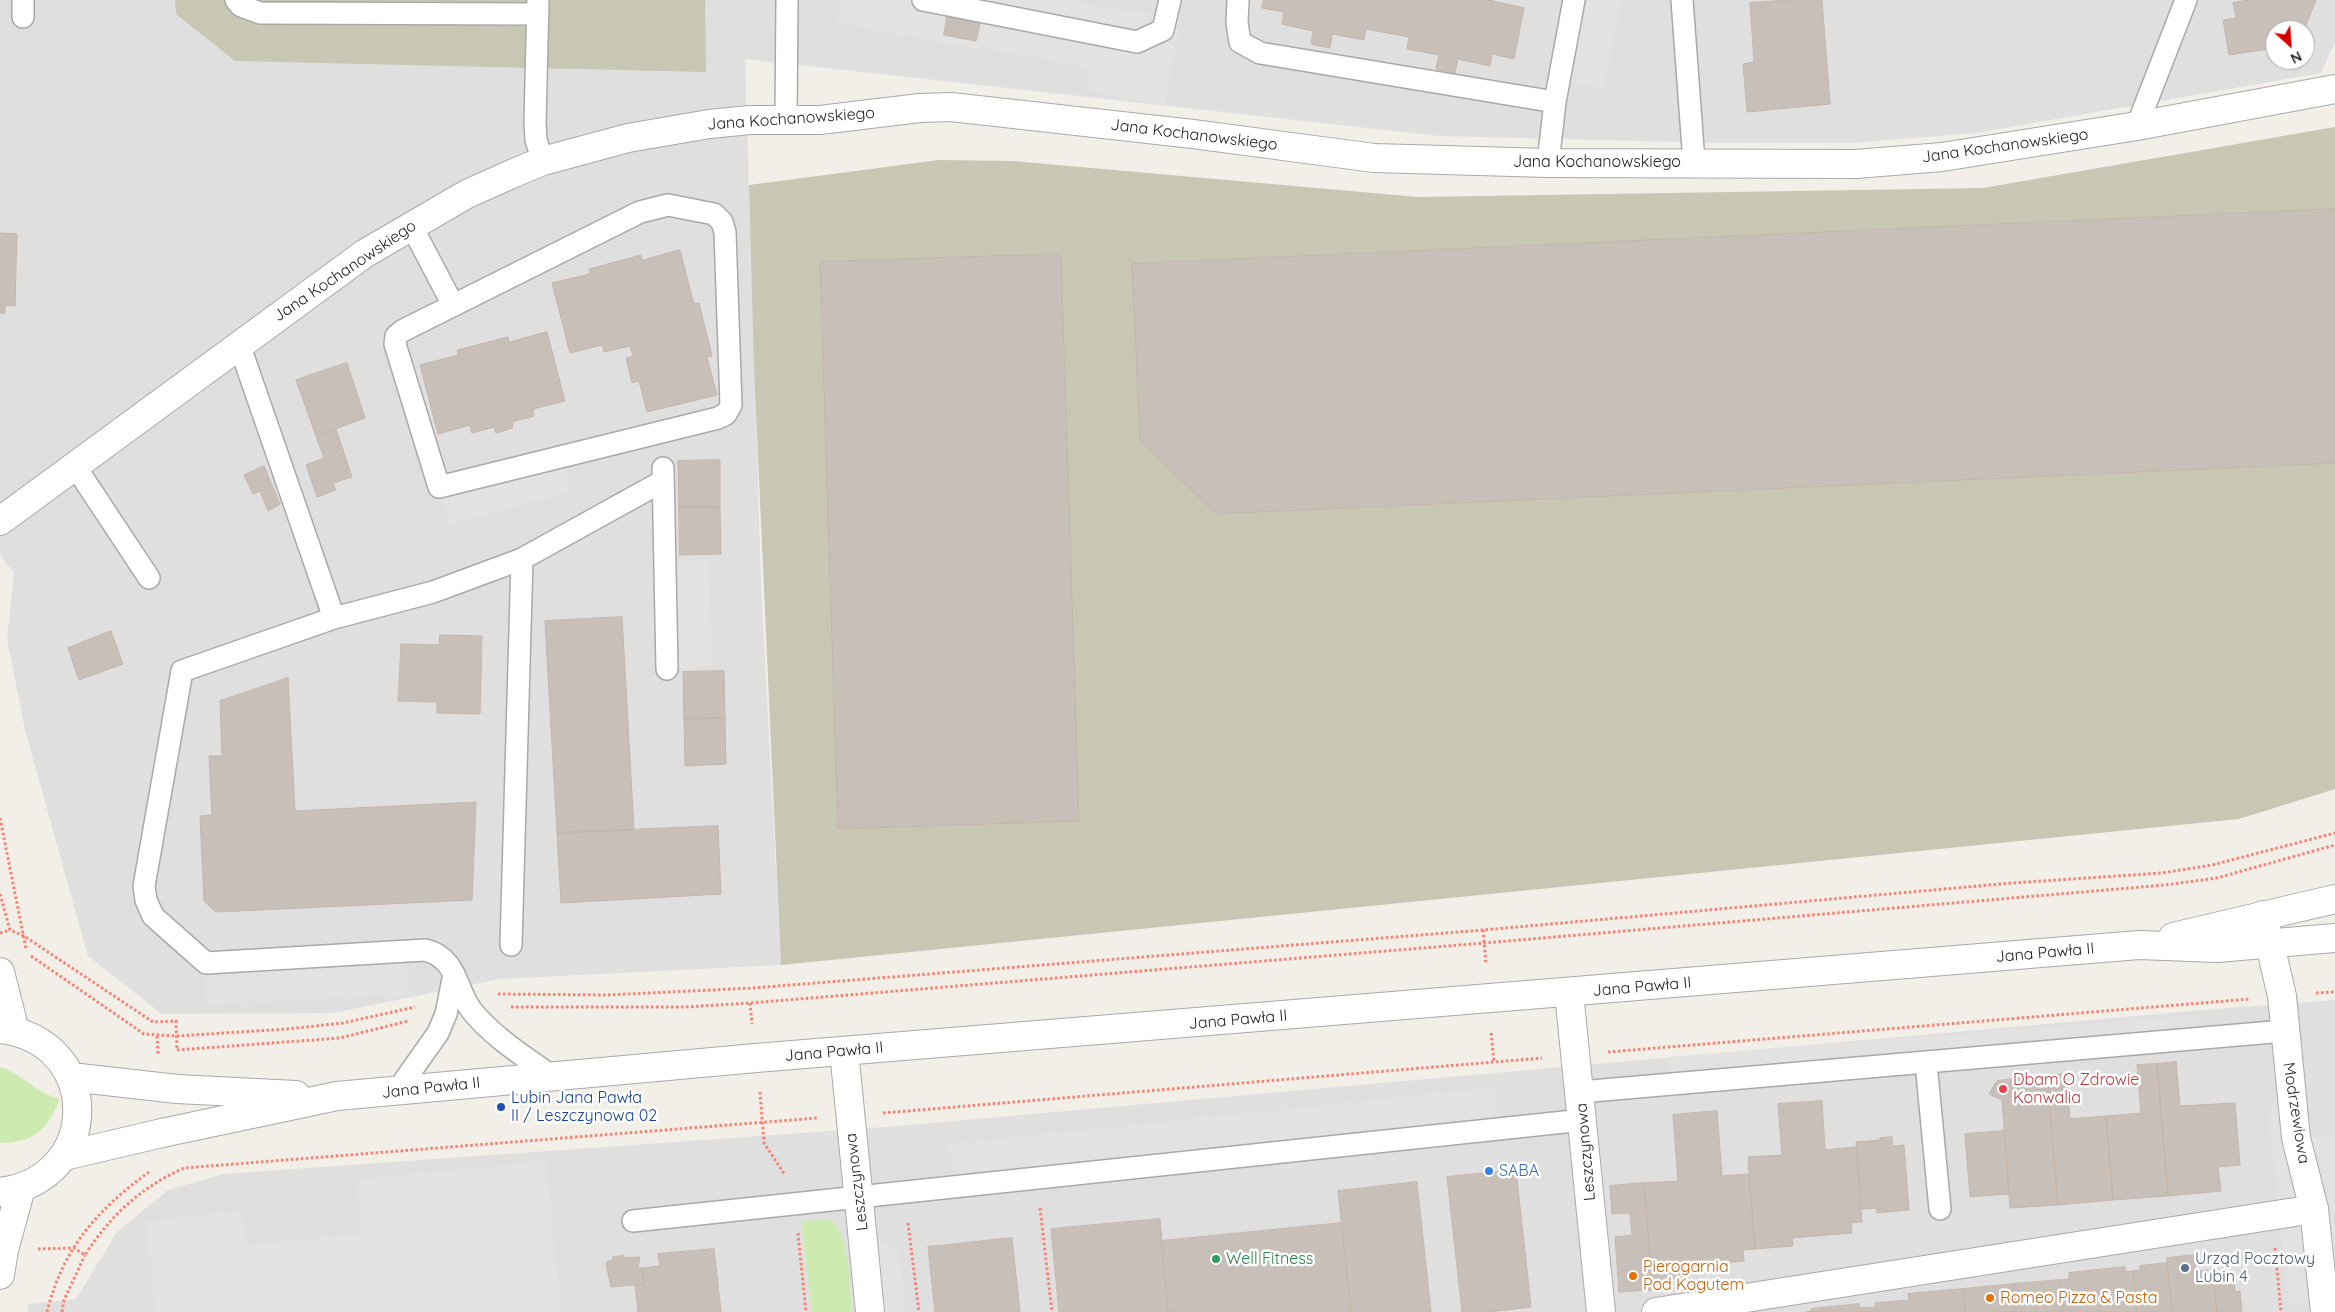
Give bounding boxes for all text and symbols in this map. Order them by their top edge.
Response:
north arrow [2265,20,2315,70]
text: N [2288,47,2305,68]
street label: Jana Kochanowskiego [707,104,875,134]
street label: Jana Kochanowskiego [1109,115,1279,155]
street label: Jana Kochanowskiego [1920,125,2090,167]
street label: Jana Kochanowskiego [1513,152,1681,172]
street label: Jana Kochanowskiego [270,216,420,326]
street label: Jana Pawła II [1995,939,2095,967]
street label: Jana Pawła II [1592,973,1692,1001]
street label: Jana Pawła II [1188,1006,1288,1034]
street label: Jana Pawła II [784,1038,884,1066]
street label: Modrzewiowa [2279,1061,2313,1165]
place label: Dbam O Zdrowie Konwalia [2013,1070,2139,1108]
street label: Jana Pawła II [381,1073,481,1103]
marker: Dbam O Zdrowie Konwalia [1997,1083,2009,1095]
place label: Lubin Jana Pawła II / Leszczynowa 02 [511,1088,657,1126]
marker: Lubin Jana Pawła II / Leszczynowa 02 [495,1101,507,1113]
street label: Leszczynowa [1572,1102,1600,1202]
street label: Leszczynowa [841,1132,873,1232]
place label: SABA [1499,1161,1539,1181]
marker: SABA [1483,1165,1495,1177]
place label: Well Fitness [1226,1249,1313,1269]
place label: Urząd Pocztowy Lubin 4 [2195,1249,2315,1287]
marker: Well Fitness [1210,1253,1222,1265]
place label: Pierogarnia Pod Kogutem [1643,1257,1744,1295]
marker: Urząd Pocztowy Lubin 4 [2179,1262,2191,1274]
marker: Pierogarnia Pod Kogutem [1627,1270,1639,1282]
place label: Romeo Pizza & Pasta [2000,1288,2157,1308]
marker: Romeo Pizza & Pasta [1984,1292,1996,1304]

